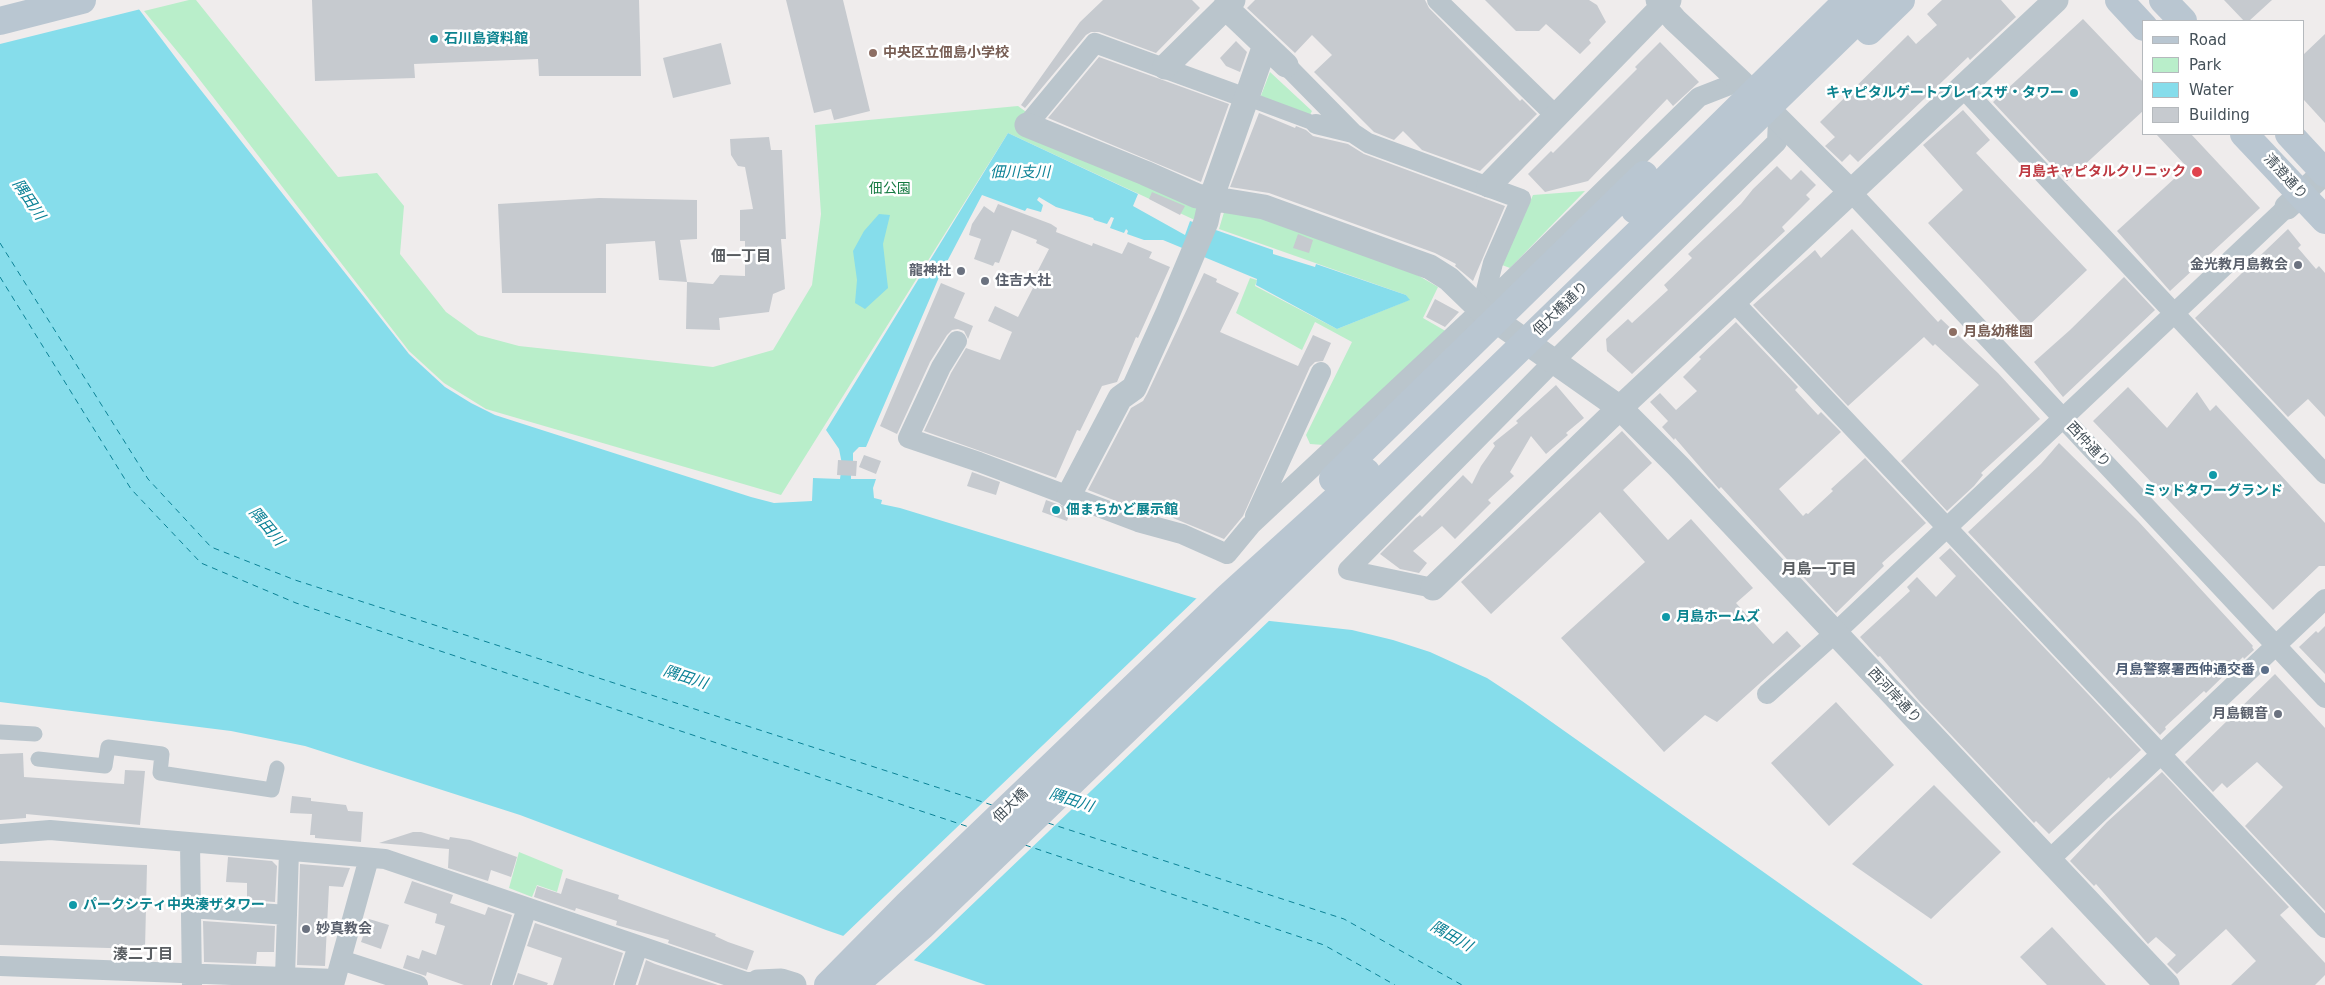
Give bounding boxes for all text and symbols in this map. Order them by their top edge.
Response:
legend [2142,20,2305,135]
place label: 石川島資料館 [444,31,528,47]
text: Road [2189,31,2227,49]
marker: 石川島資料館 [428,33,440,45]
place label: 中央区立佃島小学校 [883,45,1009,61]
marker: 中央区立佃島小学校 [867,47,879,59]
text: Park [2189,56,2221,74]
text: Water [2189,81,2233,99]
place label: キャピタルゲートプレイスザ・タワー [1826,85,2064,101]
marker: キャピタルゲートプレイスザ・タワー [2068,87,2080,99]
text: Building [2189,106,2250,124]
street label: 清澄通り [2260,151,2310,203]
water label: 佃川支川 [990,164,1050,182]
place label: 月島キャピタルクリニック [2018,164,2186,180]
marker: 月島キャピタルクリニック [2190,165,2204,179]
water label: 隅田川 [8,176,48,224]
park label: 佃公園 [869,181,911,197]
district label: 佃一丁目 [711,248,771,266]
place label: 金光教月島教会 [2190,257,2288,273]
marker: 金光教月島教会 [2292,259,2304,271]
place label: 龍神社 [909,263,951,279]
marker: 龍神社 [955,265,967,277]
place label: 住吉大社 [995,273,1051,289]
marker: 住吉大社 [979,275,991,287]
street label: 佃大橋通り [1530,279,1592,339]
place label: 月島幼稚園 [1963,324,2033,340]
marker: 月島幼稚園 [1947,326,1959,338]
street label: 西仲通り [2063,419,2113,471]
marker: ミッドタワーグランド [2207,469,2219,481]
place label: ミッドタワーグランド [2143,483,2283,499]
place label: 佃まちかど展示館 [1066,502,1178,518]
water label: 隅田川 [245,504,287,550]
marker: 佃まちかど展示館 [1050,504,1062,516]
district label: 月島一丁目 [1782,561,1856,579]
place label: 月島ホームズ [1676,609,1760,625]
marker: 月島ホームズ [1660,611,1672,623]
water label: 隅田川 [661,662,709,694]
place label: 月島警察署西仲通交番 [2115,662,2255,678]
marker: 月島警察署西仲通交番 [2259,664,2271,676]
street label: 西河岸通り [1864,665,1924,727]
place label: 月島観音 [2212,706,2268,722]
marker: 月島観音 [2272,708,2284,720]
street label: 佃大橋 [990,785,1032,827]
water label: 隅田川 [1047,785,1095,817]
place label: パークシティ中央湊ザタワー [83,897,265,913]
marker: パークシティ中央湊ザタワー [67,899,79,911]
water label: 隅田川 [1427,918,1475,956]
place label: 妙真教会 [316,921,372,937]
marker: 妙真教会 [300,923,312,935]
district label: 湊二丁目 [113,946,173,964]

